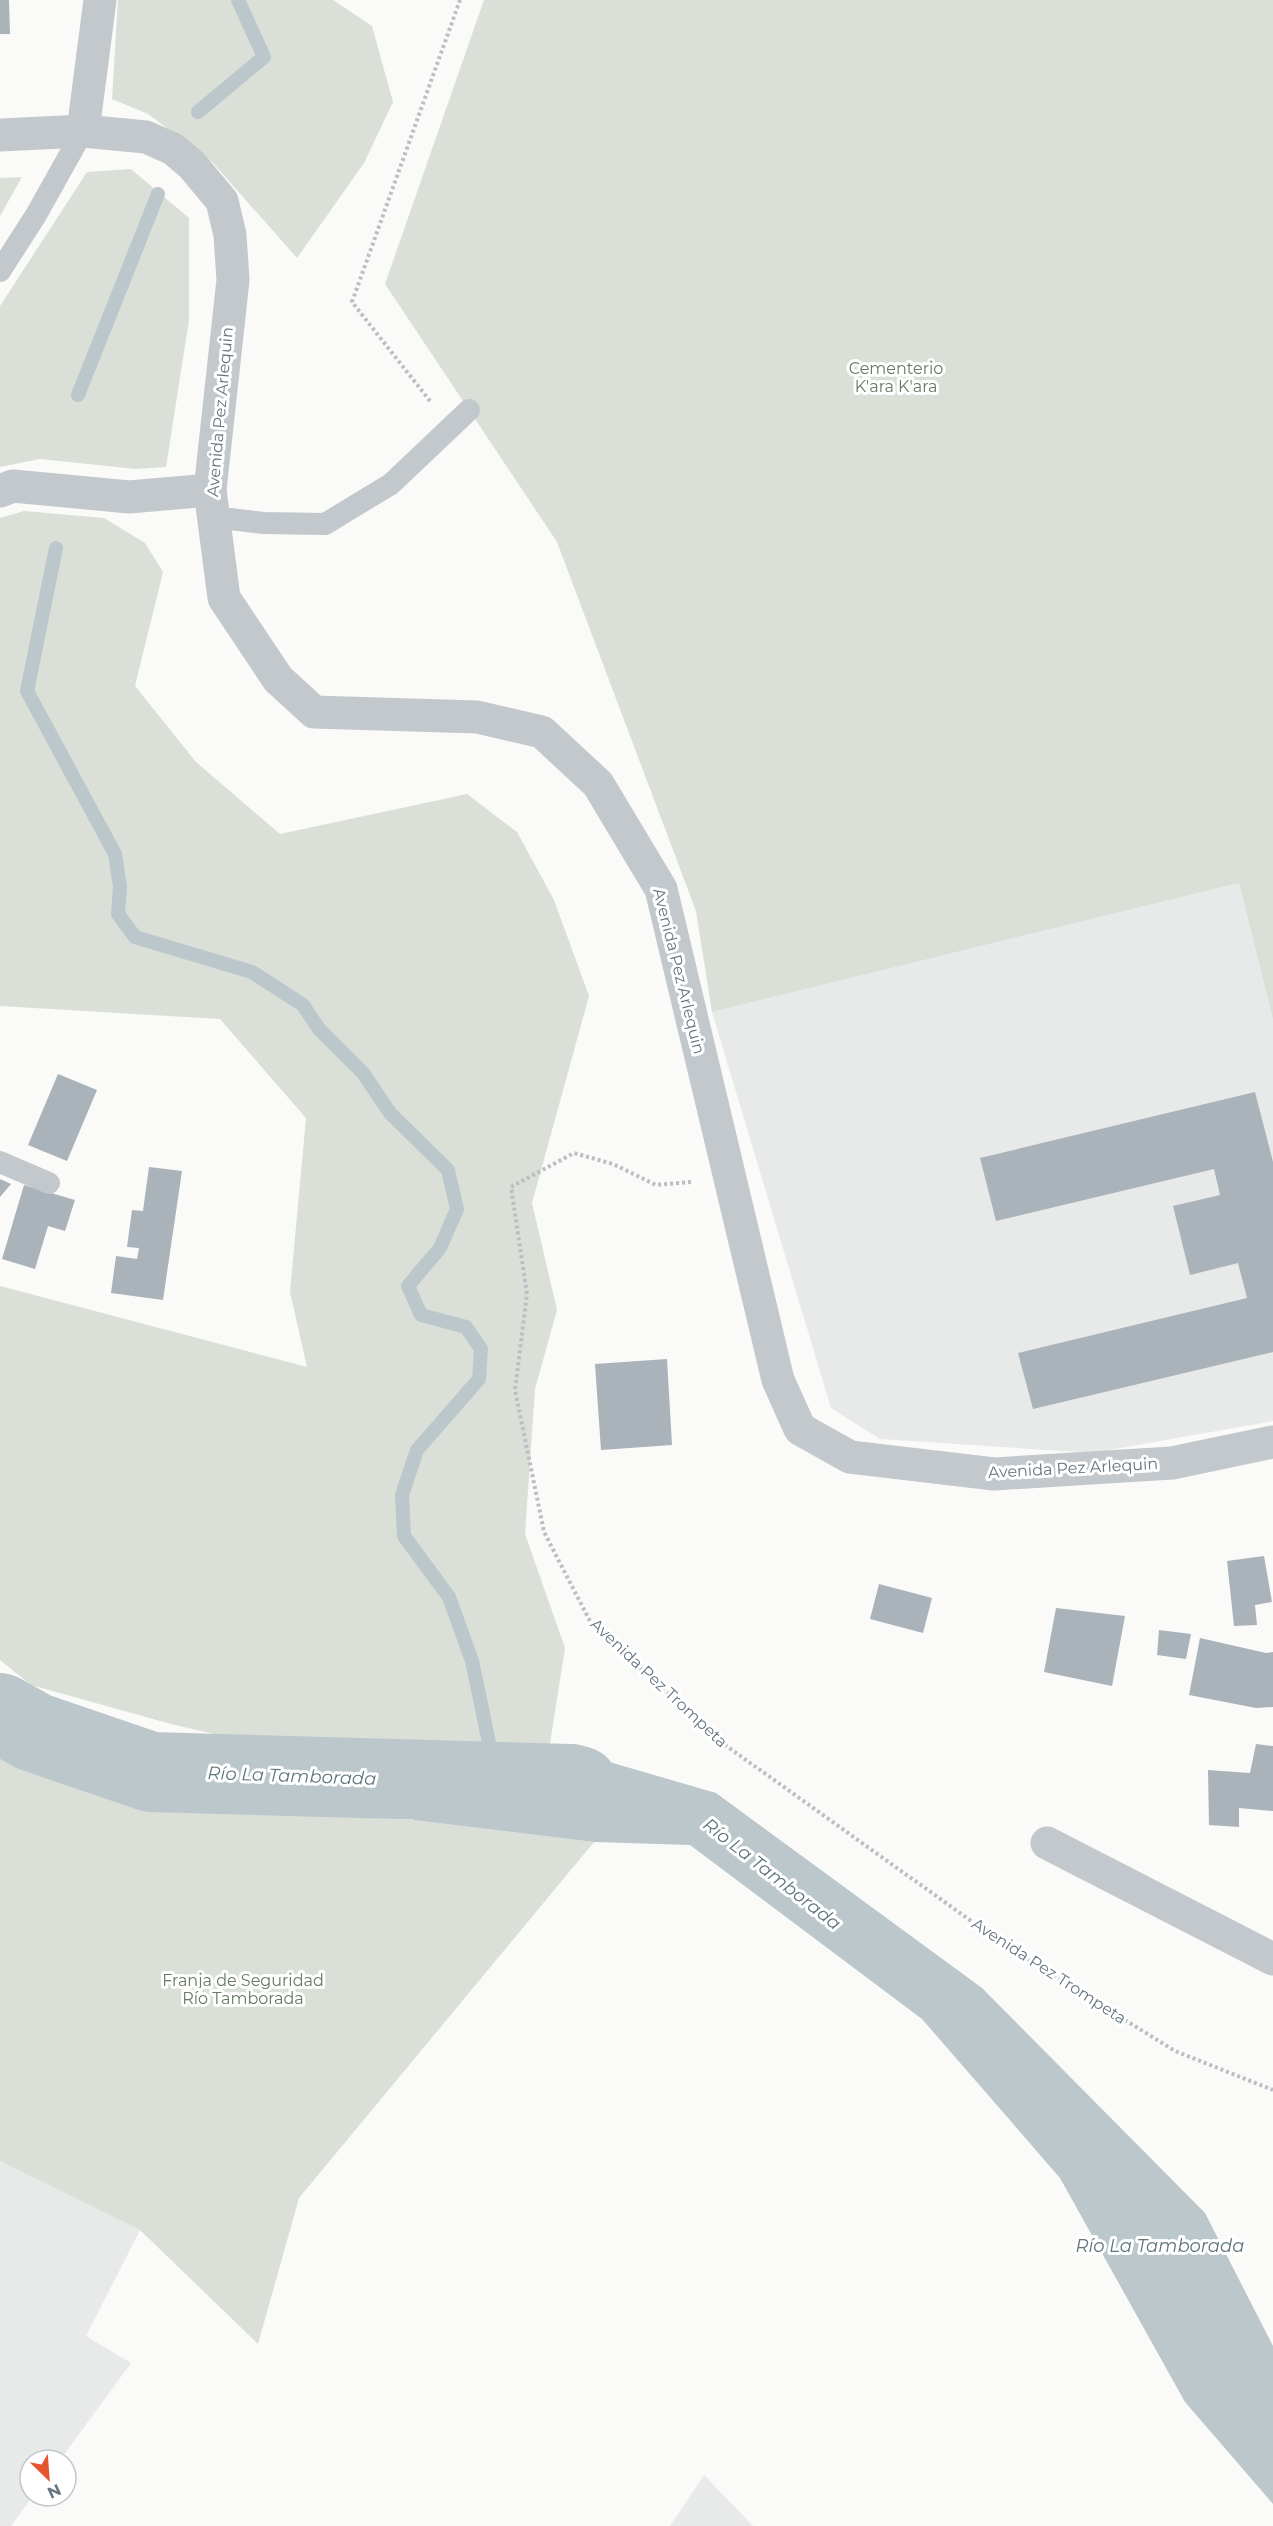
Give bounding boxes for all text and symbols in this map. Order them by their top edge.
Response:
street label: Avenida Pez Arlequin [203,326,237,498]
park label: Cementerio K'ara K'ara [849,359,943,396]
street label: Avenida Pez Arlequin [649,886,709,1056]
street label: Avenida Pez Arlequin [987,1454,1159,1482]
street label: Avenida Pez Trompeta [587,1615,731,1751]
water label: Río La Tamborada [207,1762,377,1790]
water label: Río La Tamborada [699,1813,845,1935]
street label: Avenida Pez Trompeta [968,1914,1130,2028]
park label: Franja de Seguridad Río Tamborada [162,1971,324,2008]
water label: Río La Tamborada [1076,2235,1244,2257]
north arrow [18,2448,78,2508]
text: N [44,2480,64,2502]

